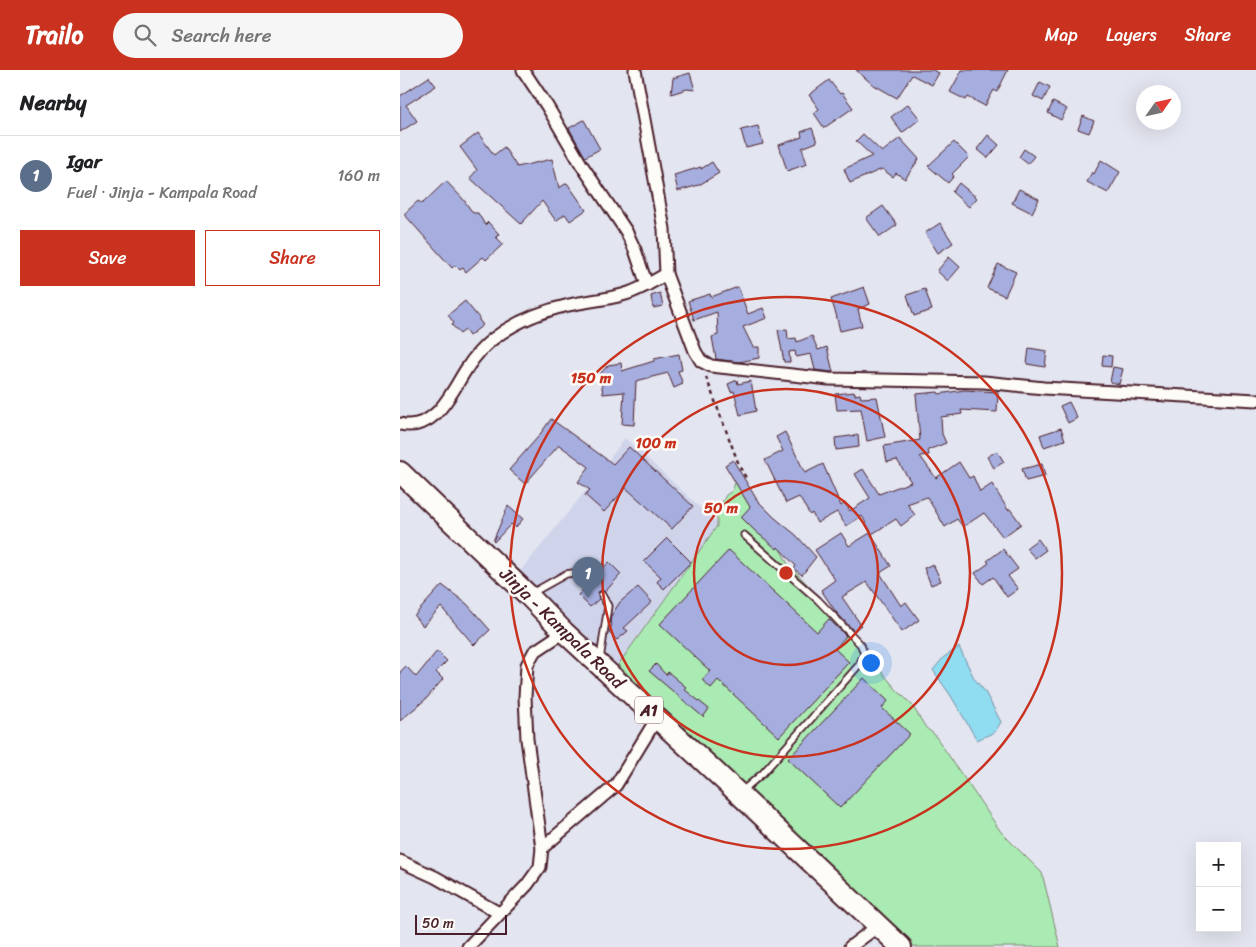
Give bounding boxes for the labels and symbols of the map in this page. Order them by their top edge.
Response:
north arrow [1136,85,1181,130]
text: 150 m [571,365,612,391]
text: 100 m [636,430,677,456]
text: 50 m [704,495,739,521]
pin: 1 [572,557,604,598]
street label: Jinja - Kampala Road [491,558,634,698]
centre of rings [777,564,795,582]
your location [858,650,884,676]
road number: A1 [635,696,663,724]
scale bar [415,912,508,935]

